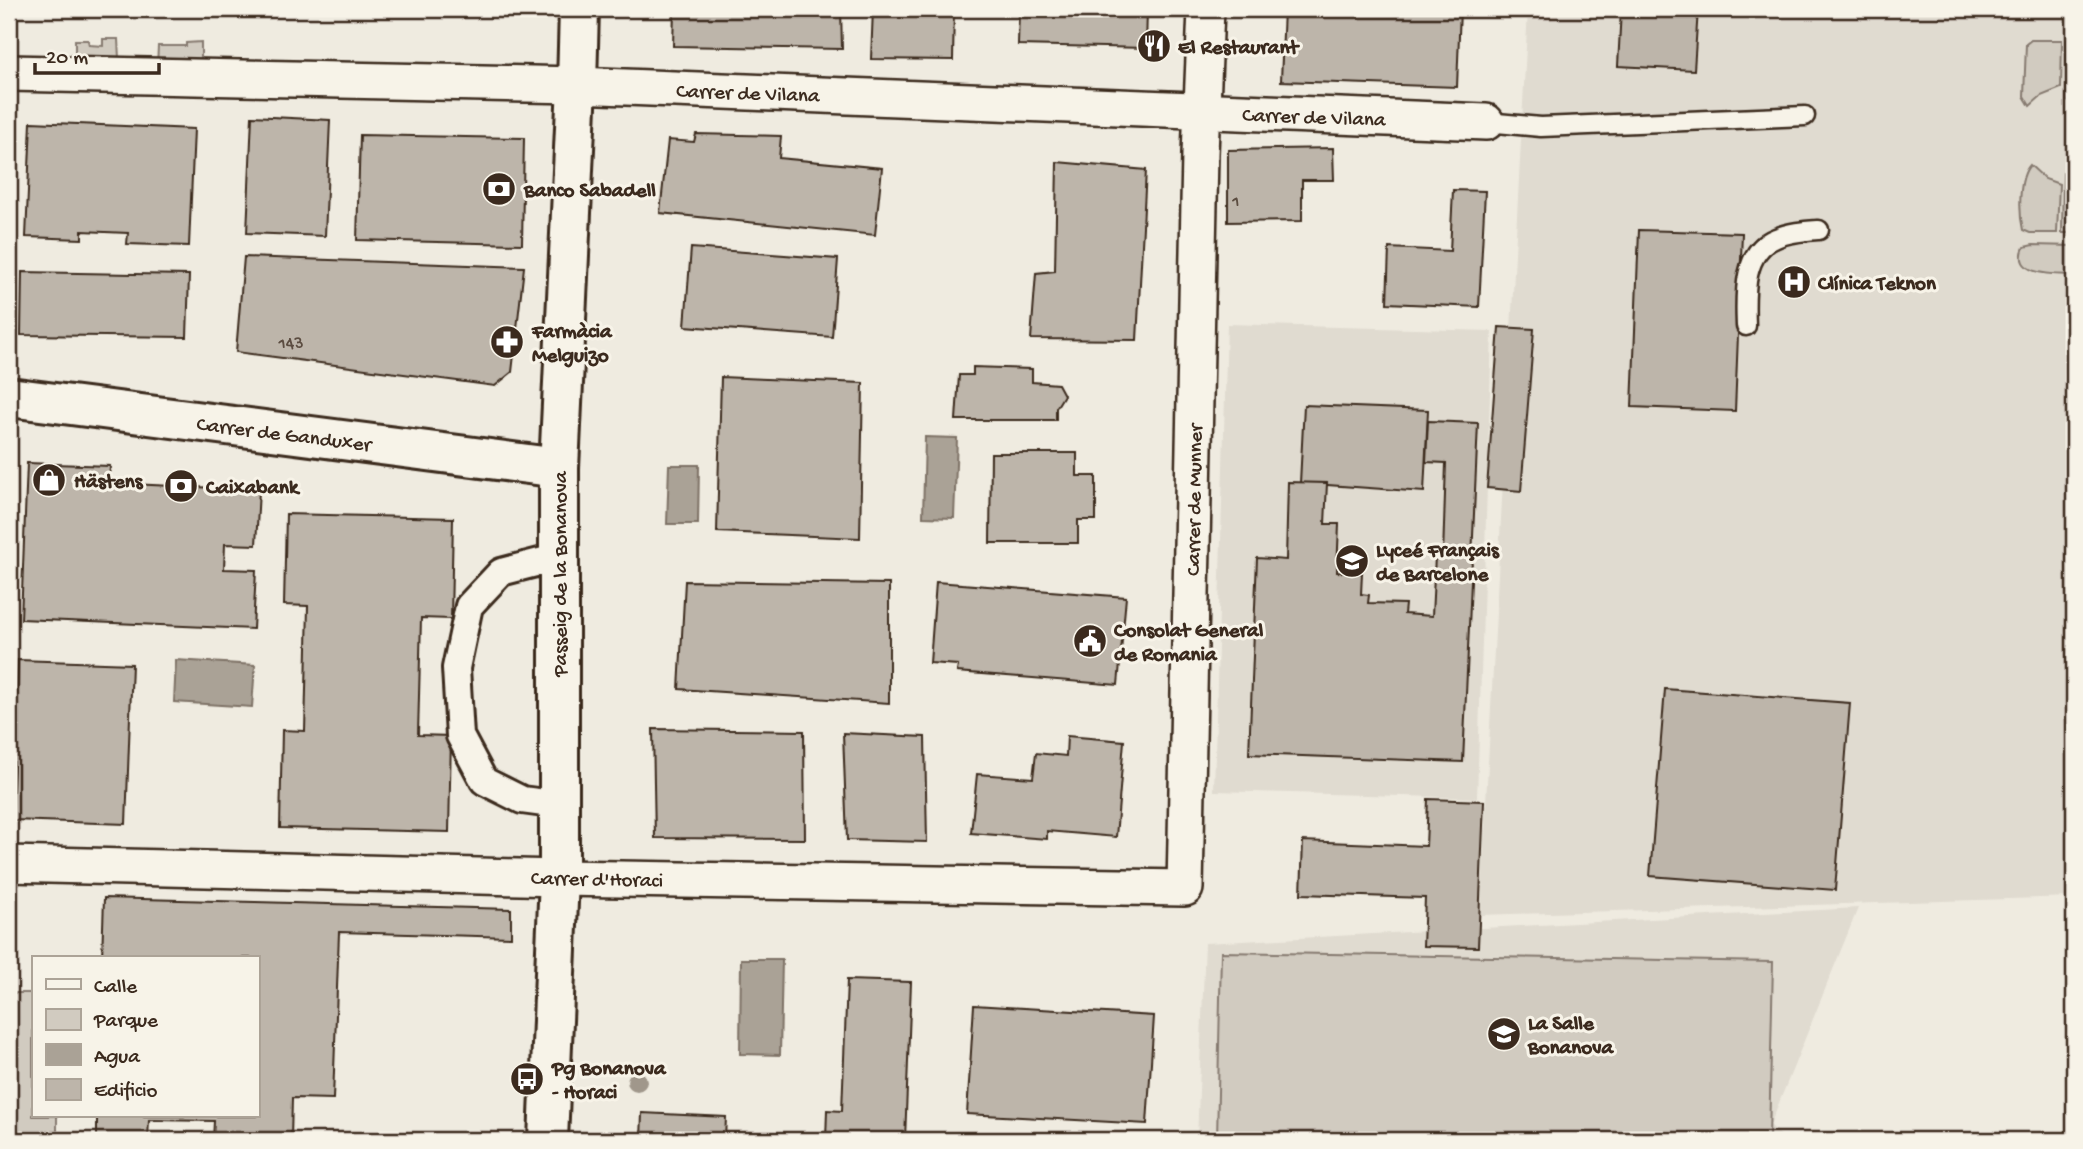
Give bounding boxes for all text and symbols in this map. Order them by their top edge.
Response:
restaurant icon: El Restaurant [1135,27,1173,65]
scale bar [35,32,159,76]
place label: El Restaurant [1178,37,1300,62]
text: 20 m [46,47,88,72]
street label: Carrer de Vilana [676,81,821,111]
street label: Carrer de Vilana [1242,105,1387,135]
bank icon: Banco Sabadell [480,170,518,208]
place label: Banco Sabadell [523,180,656,205]
house number: 1 [1231,192,1240,213]
hospital icon: Clínica Teknon [1775,263,1813,301]
place label: Clínica Teknon [1817,273,1937,298]
place label: Farmàcia Melguizo [531,321,613,370]
pharmacy icon: Farmàcia Melguizo [488,323,526,361]
house number: 143 [277,334,304,355]
street label: Carrer de Ganduxer [195,413,374,460]
street label: Carrer de Munner [1183,422,1210,576]
shop icon: Hästens [30,461,68,499]
bank icon: Caixabank [162,467,200,505]
street label: Passeig de la Bonanova [550,470,575,678]
place label: Hästens [74,471,144,496]
place label: Caixabank [205,477,301,502]
place label: Lyceé Français de Barcelone [1376,540,1500,589]
school or university icon: Lyceé Français de Barcelone [1333,542,1371,580]
place label: Consolat General de Romania [1113,620,1264,669]
public building icon: Consolat General de Romania [1071,622,1109,660]
street label: Carrer d'Horaci [530,868,663,895]
legend [32,956,259,1118]
text: Calle [94,976,138,1001]
text: Parque [93,1010,159,1035]
place label: La Salle Bonanova [1527,1013,1614,1062]
school or university icon: La Salle Bonanova [1485,1015,1523,1053]
text: Agua [94,1046,141,1071]
place label: Pg Bonanova - Horaci [551,1058,667,1107]
bus stop icon: Pg Bonanova - Horaci [508,1060,546,1098]
text: Edificio [94,1080,158,1105]

